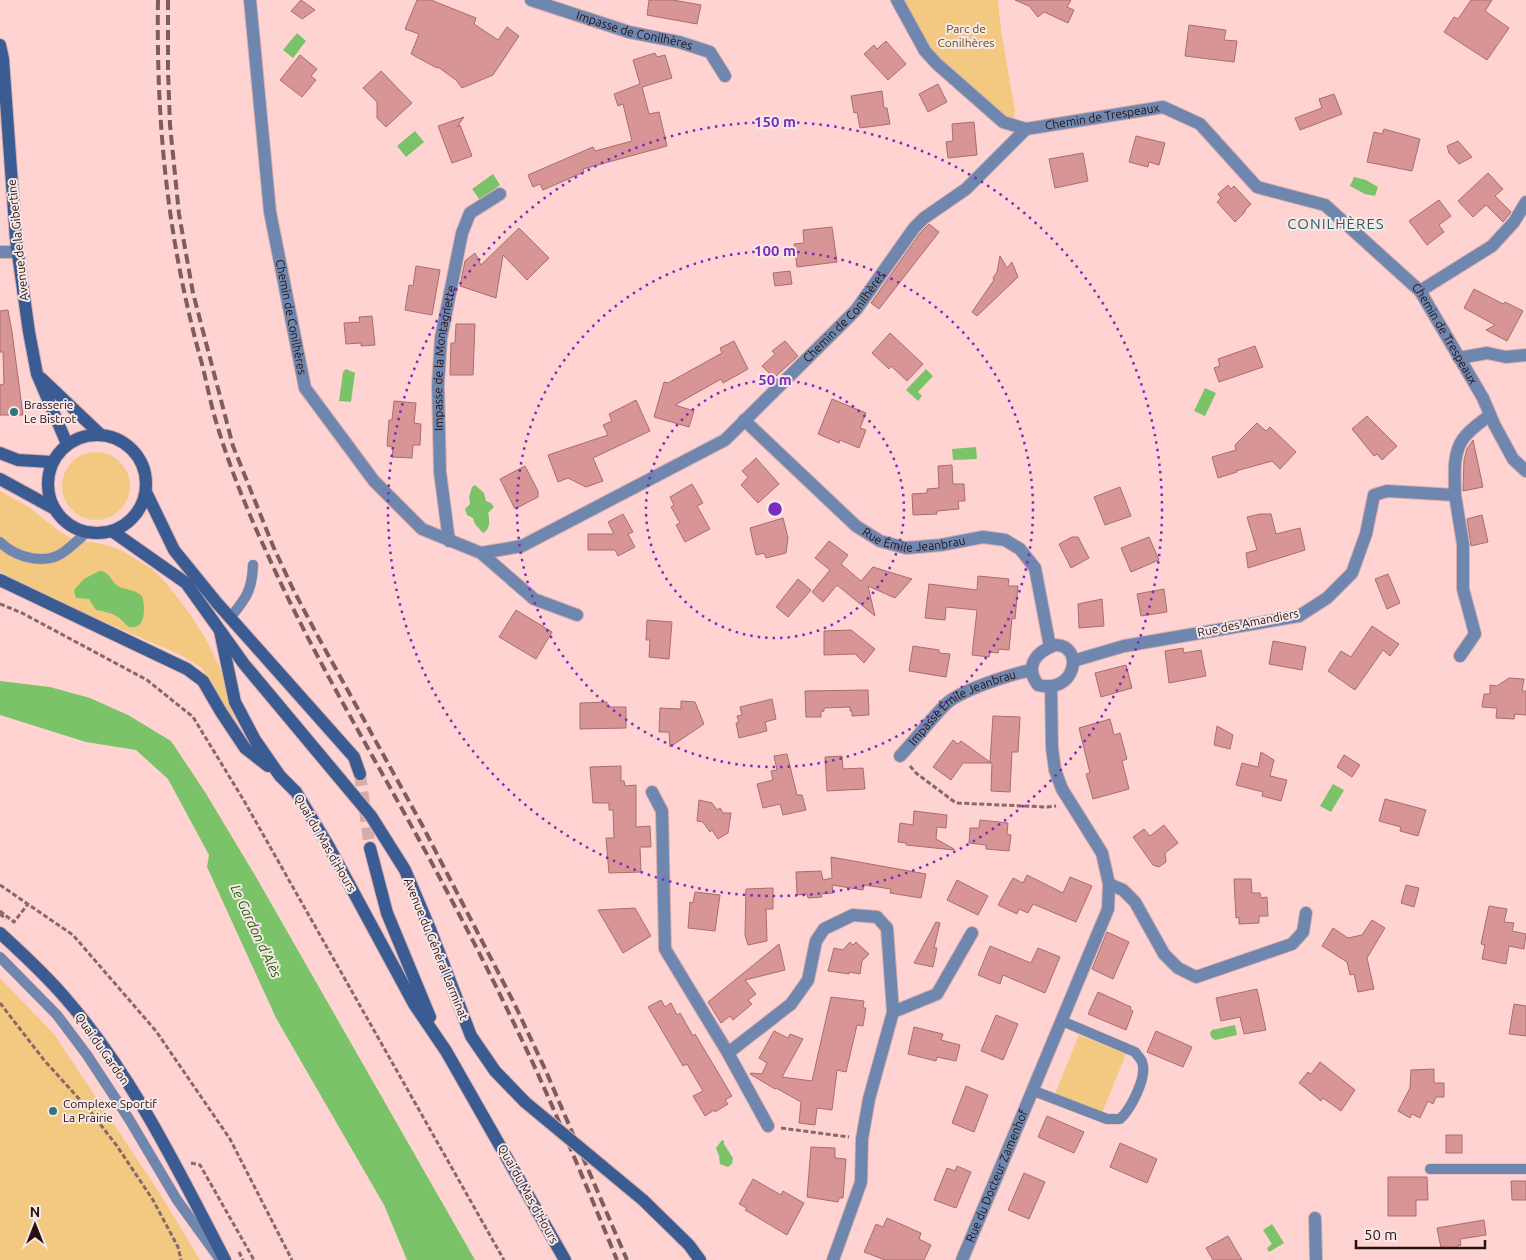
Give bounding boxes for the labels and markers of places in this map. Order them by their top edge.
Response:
place label: Brasserie Le Bistrot [24,398,76,425]
marker: Brasserie Le Bistrot [8,406,20,418]
centre of rings [766,500,784,518]
place label: Complexe Sportif La Prairie [63,1097,157,1124]
marker: Complexe Sportif La Prairie [47,1105,59,1117]

